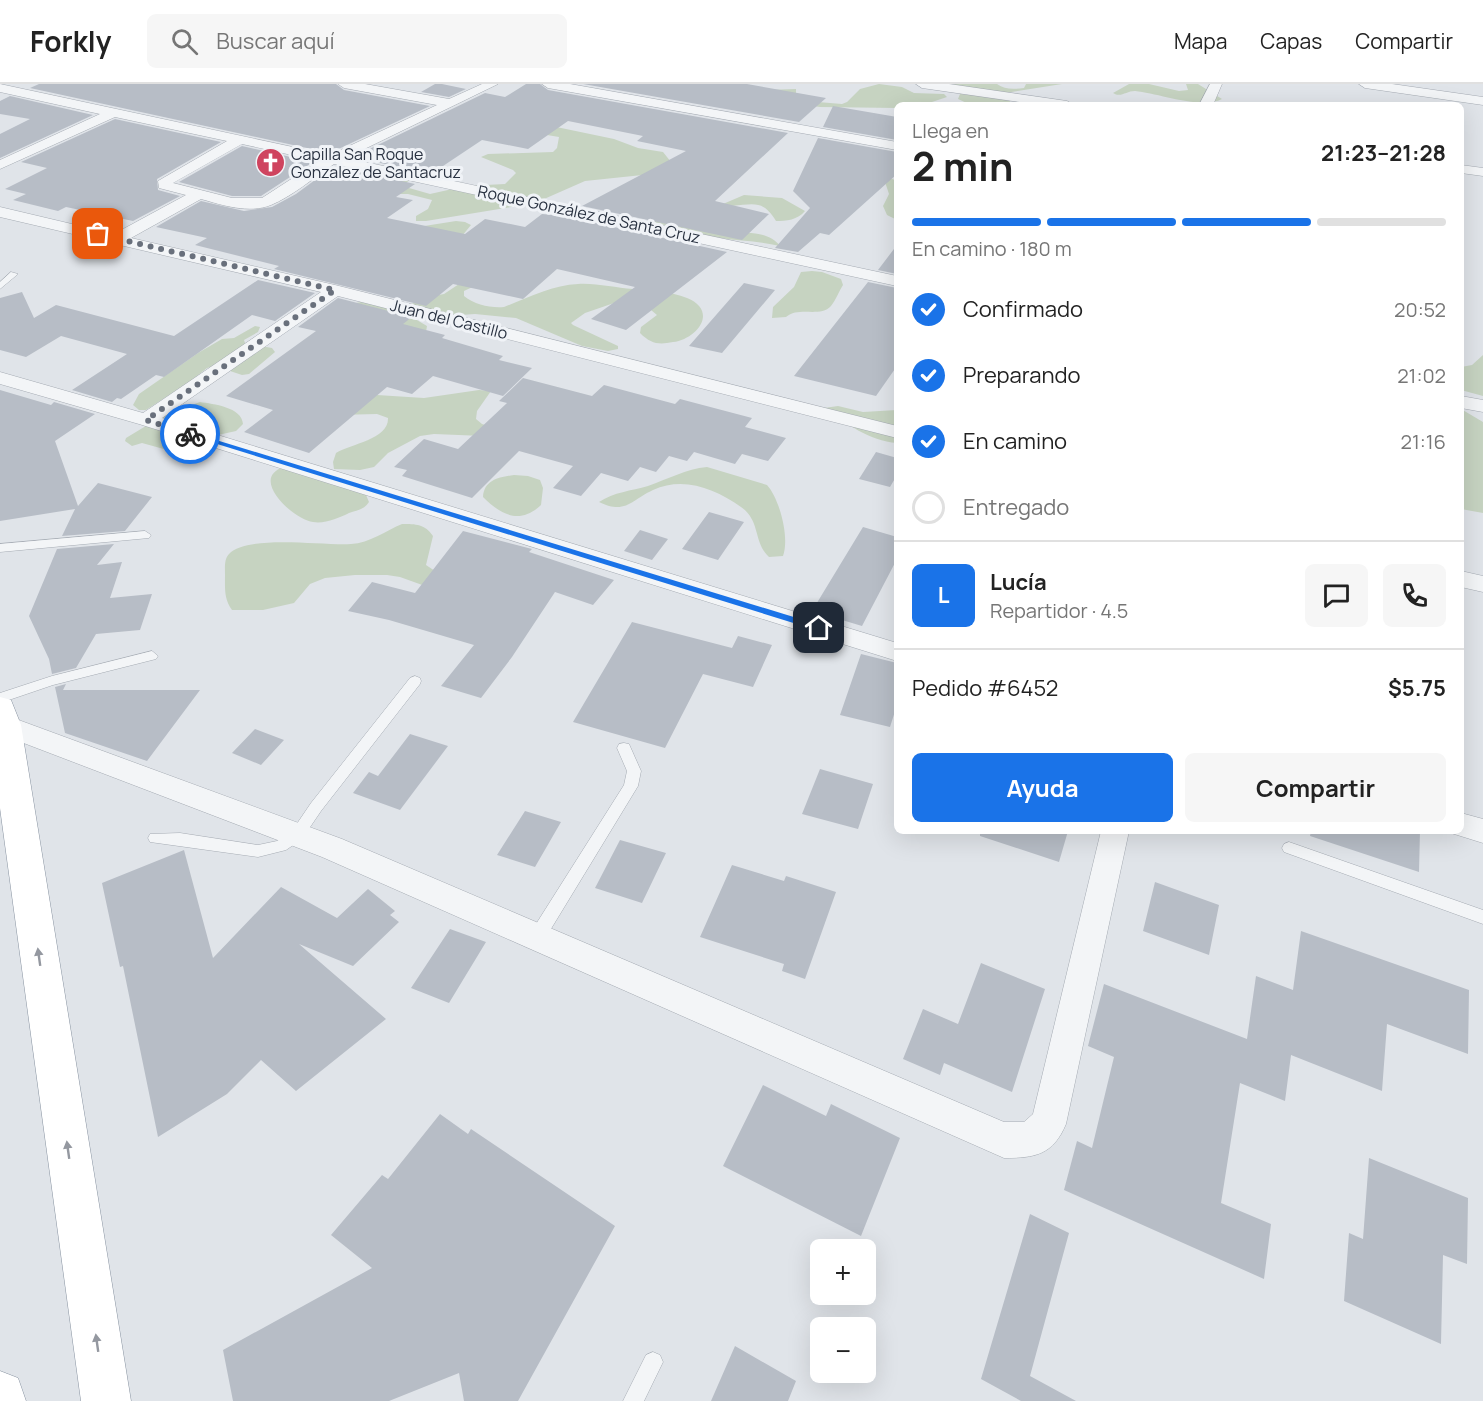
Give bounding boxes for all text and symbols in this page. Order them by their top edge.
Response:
search box [147,14,567,68]
text: Forkly [30,22,111,60]
icon: search [168,25,201,58]
text: Buscar aquí [216,26,335,56]
text: Mapa [1174,27,1227,55]
text: Capas [1260,27,1322,55]
text: Compartir [1355,27,1453,55]
text: Llega en [912,117,989,144]
text: 21:23–21:28 [1321,138,1446,168]
text: 2 min [912,139,1013,193]
place label: Capilla San Roque Gonzalez de Santacruz [291,143,461,183]
church icon: Capilla San Roque Gonzalez de Santacruz [254,147,286,179]
street label: Roque González de Santa Cruz [476,180,702,248]
pin [72,208,123,259]
icon: bag [81,217,114,250]
text: En camino · 180 m [912,235,1072,262]
icon: check [912,293,945,326]
street label: Juan del Castillo [388,294,510,344]
text: Confirmado [963,294,1083,324]
text: 20:52 [1394,296,1446,323]
icon: check [912,359,945,392]
text: Preparando [963,360,1081,390]
text: 21:02 [1397,362,1446,389]
courier [160,404,220,464]
icon: bike [174,418,207,451]
icon: check [912,425,945,458]
text: En camino [963,426,1067,456]
text: 21:16 [1401,428,1446,455]
text: Entregado [963,492,1069,522]
button: chat [1305,564,1368,627]
button: phone [1383,564,1446,627]
text: Lucía [990,567,1047,597]
text: L [938,580,949,610]
text: Repartidor · 4.5 [990,597,1128,624]
pin [793,602,844,653]
icon: home [802,611,835,644]
text: Pedido #6452 [912,673,1058,703]
text: $5.75 [1388,673,1446,703]
button: Ayuda [912,753,1173,822]
button: Compartir [1185,753,1446,822]
one-way arrow [35,948,44,967]
one-way arrow [64,1141,73,1160]
map controls [810,1239,876,1383]
button: + [810,1239,876,1305]
button: − [810,1317,876,1383]
one-way arrow [92,1334,101,1353]

